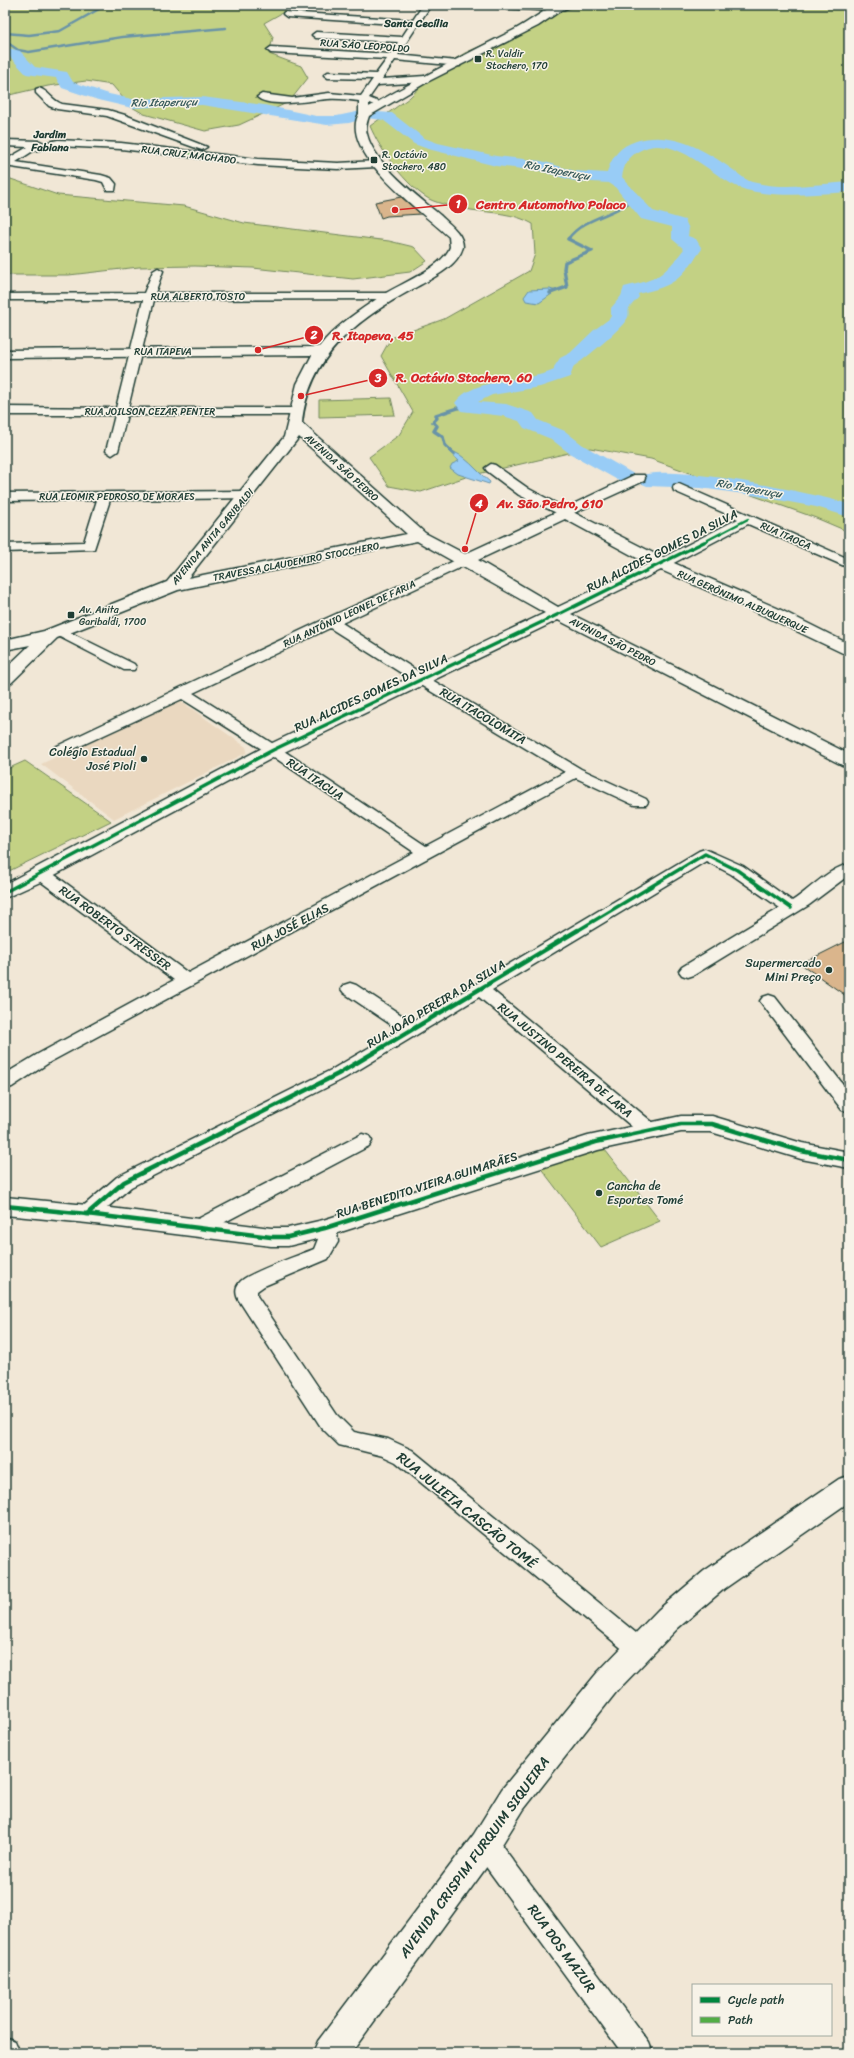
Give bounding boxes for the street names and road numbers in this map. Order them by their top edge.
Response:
street label: RUA SÃO LEOPOLDO [320,34,411,58]
street label: RUA CRUZ MACHADO [140,140,237,170]
street label: RUA ALBERTO TOSTO [151,288,246,306]
street label: RUA ITAPEVA [134,343,192,361]
street label: RUA JOILSON CEZAR PENTER [85,403,215,421]
street label: AVENIDA SÃO PEDRO [299,429,383,507]
street label: AVENIDA ANITA GARIBALDI [166,484,259,590]
street label: RUA LEOMIR PEDROSO DE MORAES [39,488,195,506]
street label: RUA ALCIDES GOMES DA SILVA [582,503,742,599]
street label: RUA ITAOCA [757,517,814,555]
street label: TRAVESSA CLAUDEMIRO STOCCHERO [211,537,381,587]
street label: RUA GERÔNIMO ALBUQUERQUE [674,565,812,639]
street label: RUA ANTÔNIO LEONEL DE FARIA [280,575,419,653]
street label: AVENIDA SÃO PEDRO [565,612,659,672]
street label: RUA ALCIDES GOMES DA SILVA [290,648,452,738]
street label: RUA ITACOLOMITA [435,681,531,751]
street label: RUA ITACUA [282,752,348,806]
street label: RUA ROBERTO STRESSER [54,880,176,976]
street label: RUA JOSÉ ELIAS [247,897,334,957]
street label: RUA JOÃO PEREIRA DA SILVA [362,954,510,1054]
street label: RUA JUSTINO PEREIRA DE LARA [493,997,638,1123]
street label: RUA BENEDITO VIEIRA GUIMARÃES [333,1145,521,1225]
street label: RUA JULIETA CASCÃO TOMÉ [391,1445,544,1576]
street label: AVENIDA CRISPIM FURQUIM SIQUEIRA [392,1751,556,1964]
street label: RUA DOS MAZUR [521,1899,602,1998]

